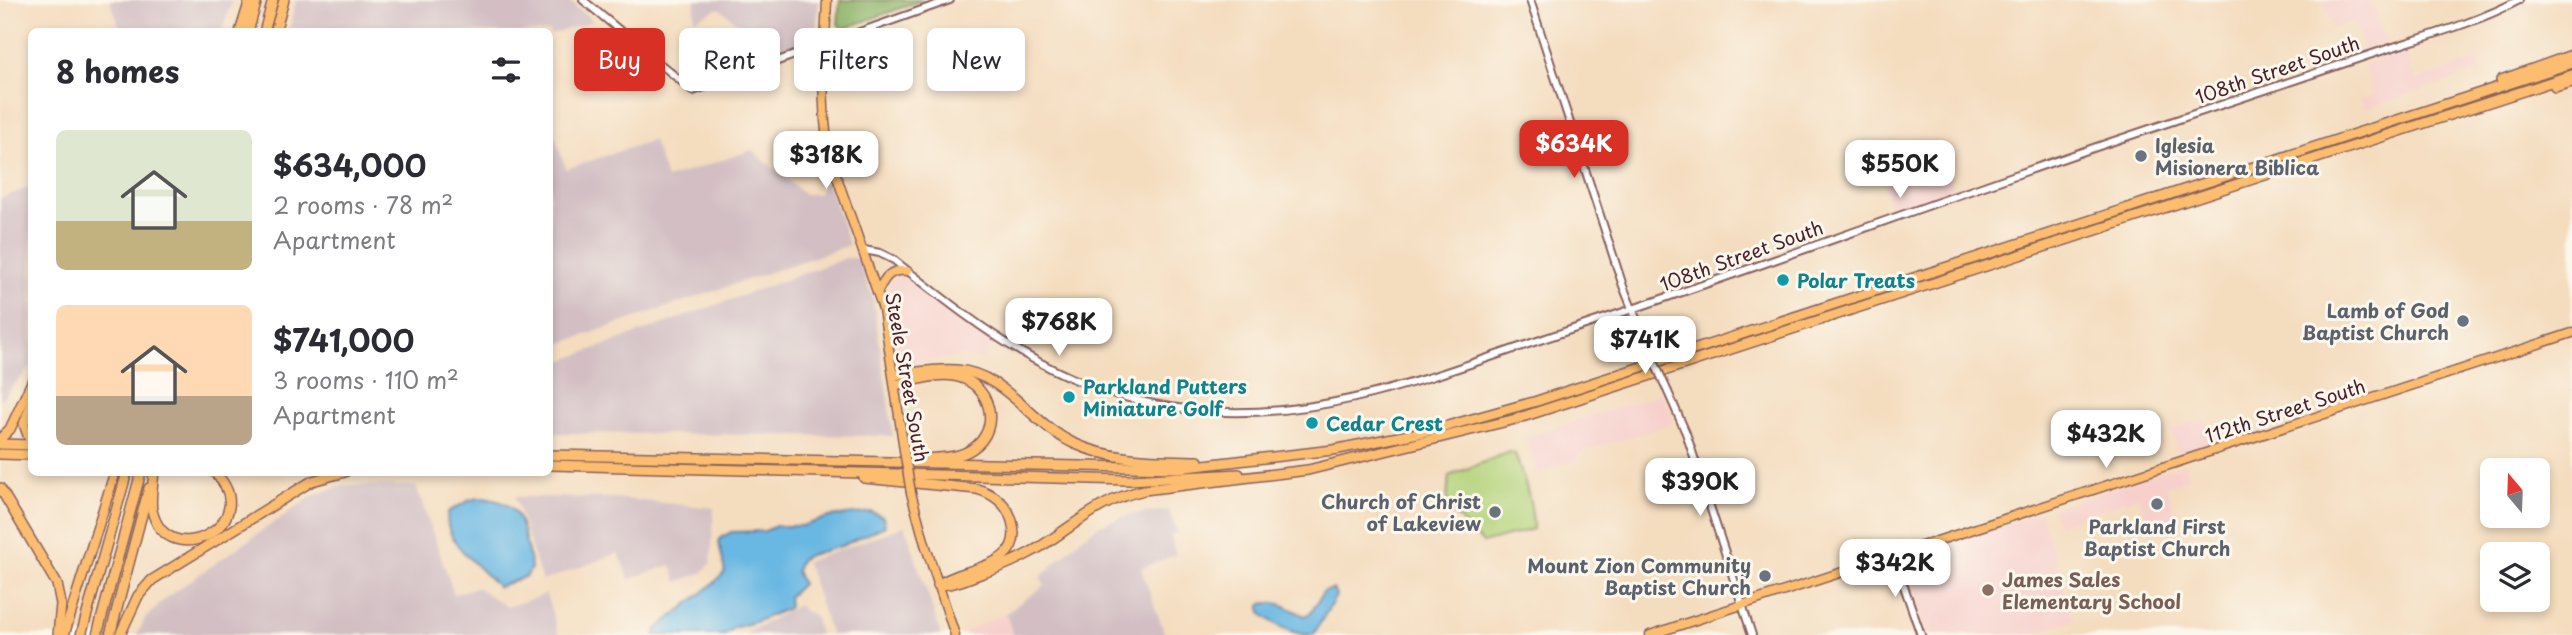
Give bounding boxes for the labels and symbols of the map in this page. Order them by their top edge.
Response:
street label: 108th Street South [2191,28,2363,110]
pin: $634K [1525,120,1623,180]
place label: Iglesia Misionera Biblica [2155,131,2319,181]
pin: $318K [777,132,875,191]
pin: $550K [1851,140,1949,200]
marker: Iglesia Misionera Biblica [2133,148,2149,164]
street label: 108th Street South [1655,212,1827,298]
place label: Polar Treats [1797,266,1915,294]
marker: Polar Treats [1775,272,1791,288]
street label: Steele Street South [879,290,937,464]
place label: Lamb of God Baptist Church [2302,296,2449,346]
pin: $768K [1010,298,1108,358]
marker: Lamb of God Baptist Church [2455,313,2471,329]
pin: $741K [1596,316,1694,376]
street label: 112th Street South [2201,371,2369,449]
place label: Parkland Putters Miniature Golf [1083,372,1247,422]
marker: Parkland Putters Miniature Golf [1061,389,1077,405]
place label: Cedar Crest [1326,409,1443,437]
pin: $432K [2057,410,2155,470]
marker: Cedar Crest [1304,415,1320,431]
pin: $390K [1651,458,1749,518]
north arrow [2480,458,2550,528]
place label: Church of Christ of Lakeview [1321,487,1481,537]
marker: Parkland First Baptist Church [2149,496,2165,512]
marker: Church of Christ of Lakeview [1487,504,1503,520]
place label: Parkland First Baptist Church [2083,512,2231,562]
pin: $342K [1846,540,1944,599]
place label: Mount Zion Community Baptist Church [1527,551,1751,601]
place label: James Sales Elementary School [2002,565,2181,615]
marker: Mount Zion Community Baptist Church [1757,568,1773,584]
marker: James Sales Elementary School [1980,582,1996,598]

